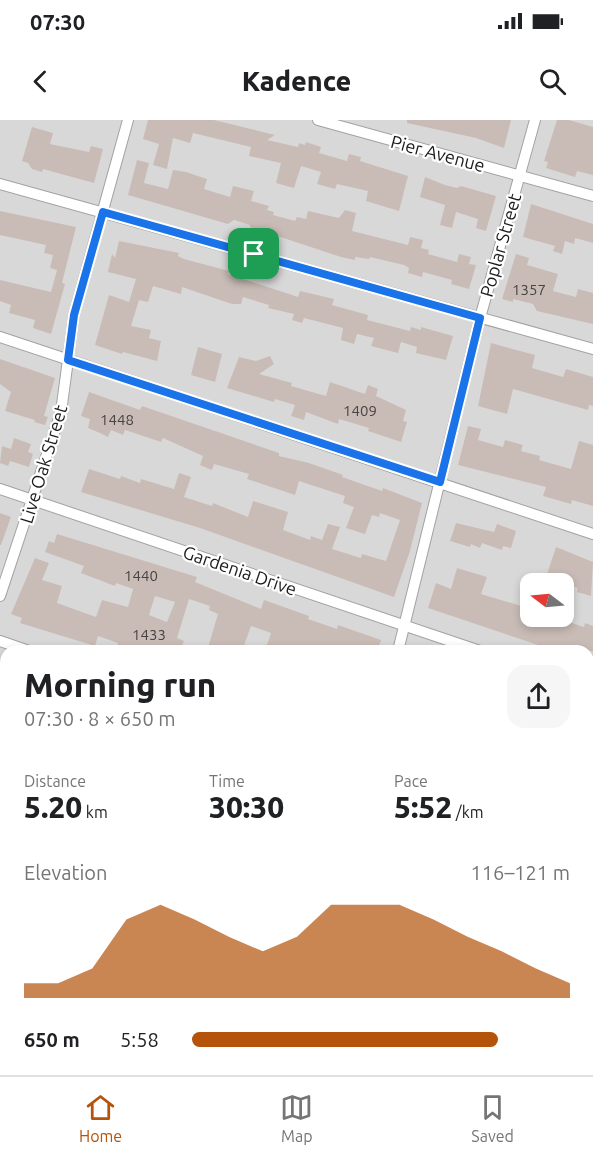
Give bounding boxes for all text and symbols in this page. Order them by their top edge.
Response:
text: 07:30 [30,9,85,34]
icon: back [24,65,57,98]
icon: search [536,65,569,98]
text: Kadence [242,66,351,96]
street label: Pier Avenue [389,131,487,175]
street label: Poplar Street [476,191,524,299]
pin [228,228,279,279]
icon: arrive [237,237,270,270]
house number: 1357 [512,281,546,298]
street label: Live Oak Street [15,402,71,526]
house number: 1409 [343,402,377,419]
house number: 1448 [100,411,134,428]
street label: Gardenia Drive [180,541,300,599]
house number: 1440 [124,567,158,584]
north arrow [520,573,574,627]
map controls [520,573,574,627]
house number: 1433 [132,626,166,643]
button: share [507,665,570,728]
text: Morning run [24,666,216,703]
text: 07:30 · 8 × 650 m [24,707,176,730]
text: Distance [24,772,86,790]
text: Time [209,772,245,790]
text: Pace [394,772,428,790]
text: 5.20 [24,790,82,824]
text: 30:30 [209,790,284,824]
text: 5:52 [394,790,452,824]
text: km [82,803,108,821]
text: /km [452,803,484,821]
text: Elevation [24,861,107,884]
text: 116–121 m [471,861,570,884]
text: 650 m [24,1028,80,1051]
text: 5:58 [120,1028,159,1051]
tab: Home [79,1091,122,1145]
tab: Map [280,1091,313,1145]
tab: Saved [471,1091,514,1145]

